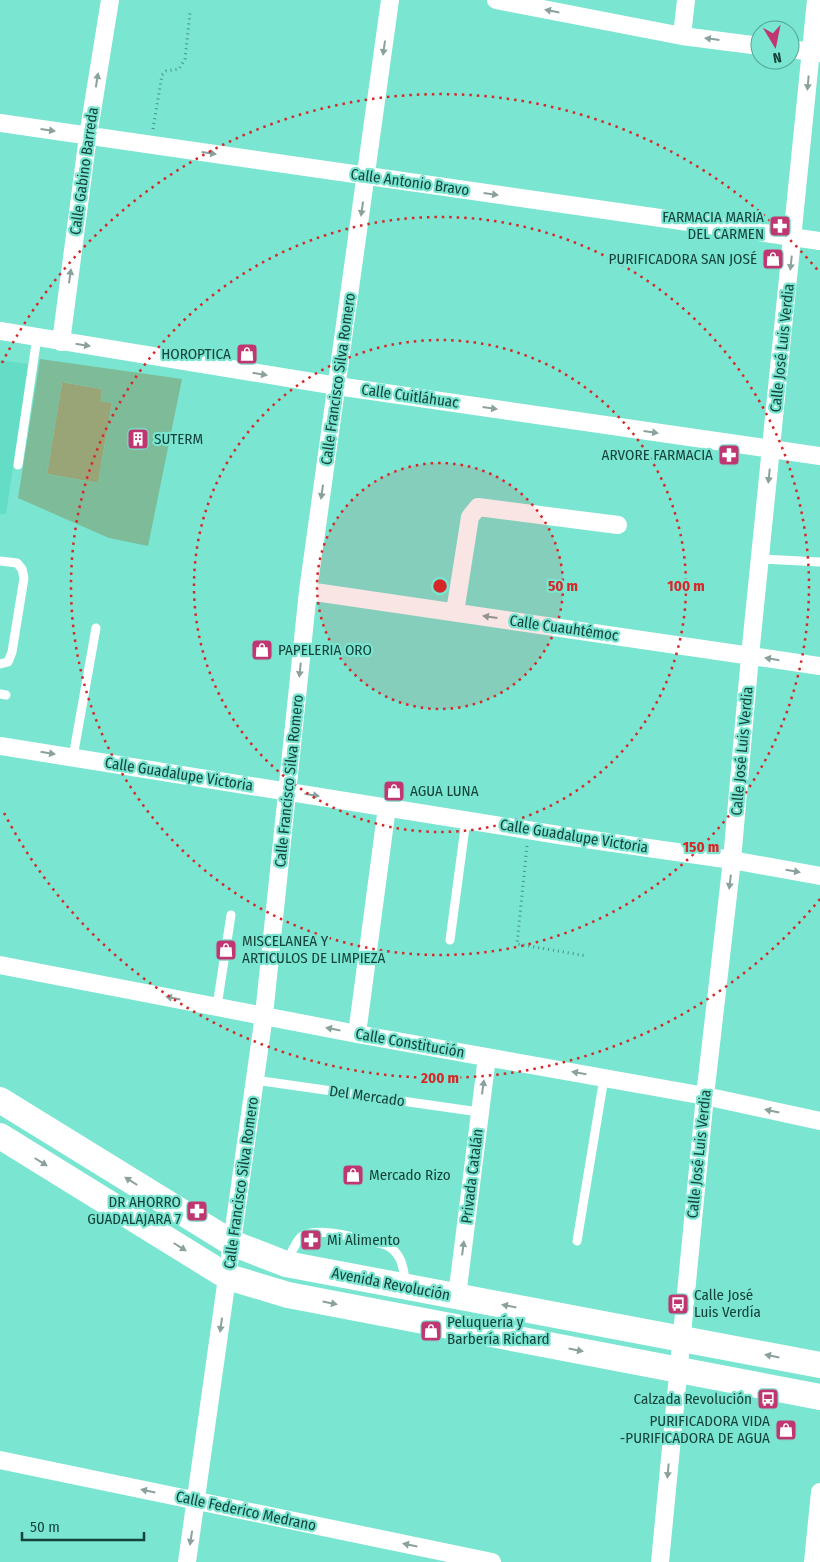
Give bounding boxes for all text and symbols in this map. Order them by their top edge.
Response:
one-way arrow [543,6,559,14]
north arrow [750,20,800,70]
one-way arrow [703,35,719,43]
one-way arrow [380,41,388,57]
text: N [772,48,783,66]
one-way arrow [94,72,102,88]
one-way arrow [804,76,812,92]
street label: Calle Gabino Barreda [66,106,102,236]
one-way arrow [41,126,57,134]
one-way arrow [201,149,217,157]
street label: Calle Antonio Bravo [350,165,471,199]
one-way arrow [484,190,500,198]
one-way arrow [357,202,365,218]
place label: FARMACIA MARIA DEL CARMEN [662,208,764,243]
pharmacy icon: FARMACIA MARIA DEL CARMEN [768,214,792,238]
shop icon: PURIFICADORA SAN JOSÉ [761,247,785,271]
place label: PURIFICADORA SAN JOSÉ [609,250,757,268]
one-way arrow [786,255,794,271]
one-way arrow [66,268,74,284]
street label: Calle José Luis Verdia [766,283,798,413]
street label: Calle Francisco Silva Romero [317,292,359,466]
one-way arrow [75,341,91,349]
shop icon: HOROPTICA [235,342,259,366]
place label: HOROPTICA [161,345,231,363]
one-way arrow [253,370,269,378]
street label: Calle Cuitláhuac [360,380,460,412]
one-way arrow [483,404,499,412]
building icon: SUTERM [126,427,150,451]
one-way arrow [643,428,659,436]
place label: SUTERM [154,430,203,448]
pharmacy icon: ARVORE FARMACIA [717,443,741,467]
place label: ARVORE FARMACIA [602,446,713,464]
one-way arrow [764,469,772,485]
one-way arrow [318,484,326,500]
centre of rings [431,577,449,595]
text: 50 m [548,577,578,595]
text: 100 m [667,577,705,595]
street label: Calle Cuauhtémoc [508,611,620,645]
one-way arrow [481,613,497,621]
shop icon: PAPELERIA ORO [250,638,274,662]
place label: PAPELERIA ORO [278,641,372,659]
one-way arrow [763,655,779,663]
one-way arrow [296,662,304,678]
street label: Calle José Luis Verdia [727,686,757,816]
street label: Calle Francisco Silva Romero [271,694,307,868]
one-way arrow [41,750,57,758]
street label: Calle Guadalupe Victoria [104,753,254,795]
shop icon: AGUA LUNA [382,779,406,803]
place label: AGUA LUNA [410,782,479,800]
one-way arrow [305,791,321,799]
street label: Calle Guadalupe Victoria [499,815,649,857]
text: 150 m [683,838,719,856]
one-way arrow [786,867,802,875]
one-way arrow [726,874,734,890]
place label: MISCELANEA Y ARTICULOS DE LIMPIEZA [242,932,386,967]
shop icon: MISCELANEA Y ARTICULOS DE LIMPIEZA [214,938,238,962]
one-way arrow [165,993,181,1001]
one-way arrow [324,1024,340,1032]
street label: Calle Constitución [354,1025,466,1061]
text: 200 m [420,1069,459,1087]
one-way arrow [570,1069,586,1077]
one-way arrow [479,1078,487,1094]
street label: Del Mercado [328,1082,406,1110]
street label: Calle José Luis Verdia [683,1089,715,1219]
street label: Calle Francisco Silva Romero [220,1096,262,1270]
one-way arrow [765,1107,780,1115]
street label: Privada Catalán [457,1128,487,1224]
one-way arrow [35,1157,48,1166]
shop icon: Mercado Rizo [341,1163,365,1187]
place label: Mercado Rizo [369,1166,451,1184]
one-way arrow [124,1177,138,1186]
place label: DR AHORRO GUADALAJARA 7 [87,1193,181,1228]
pharmacy icon: DR AHORRO GUADALAJARA 7 [185,1199,209,1223]
pharmacy icon: Mi Alimento [299,1228,323,1252]
place label: Mi Alimento [327,1231,400,1249]
one-way arrow [459,1240,467,1256]
one-way arrow [173,1242,186,1252]
street label: Avenida Revolución [330,1264,452,1304]
place label: Calle José Luis Verdía [694,1286,761,1321]
bus stop icon: Calle José Luis Verdía [666,1292,690,1316]
one-way arrow [323,1300,339,1308]
one-way arrow [502,1302,517,1310]
place label: Peluquería y Barbería Richard [447,1313,550,1348]
one-way arrow [217,1317,225,1333]
shop icon: Peluquería y Barbería Richard [419,1319,443,1343]
one-way arrow [568,1347,584,1355]
one-way arrow [764,1351,780,1359]
bus stop icon: Calzada Revolución [756,1387,780,1411]
place label: Calzada Revolución [634,1390,752,1408]
place label: PURIFICADORA VIDA -PURIFICADORA DE AGUA [620,1412,770,1447]
shop icon: PURIFICADORA VIDA -PURIFICADORA DE AGUA [774,1418,798,1442]
one-way arrow [664,1463,672,1479]
one-way arrow [140,1487,155,1495]
street label: Calle Federico Medrano [174,1487,318,1535]
scale bar [22,1510,145,1542]
text: 50 m [30,1518,60,1536]
one-way arrow [187,1530,195,1546]
one-way arrow [402,1541,417,1549]

